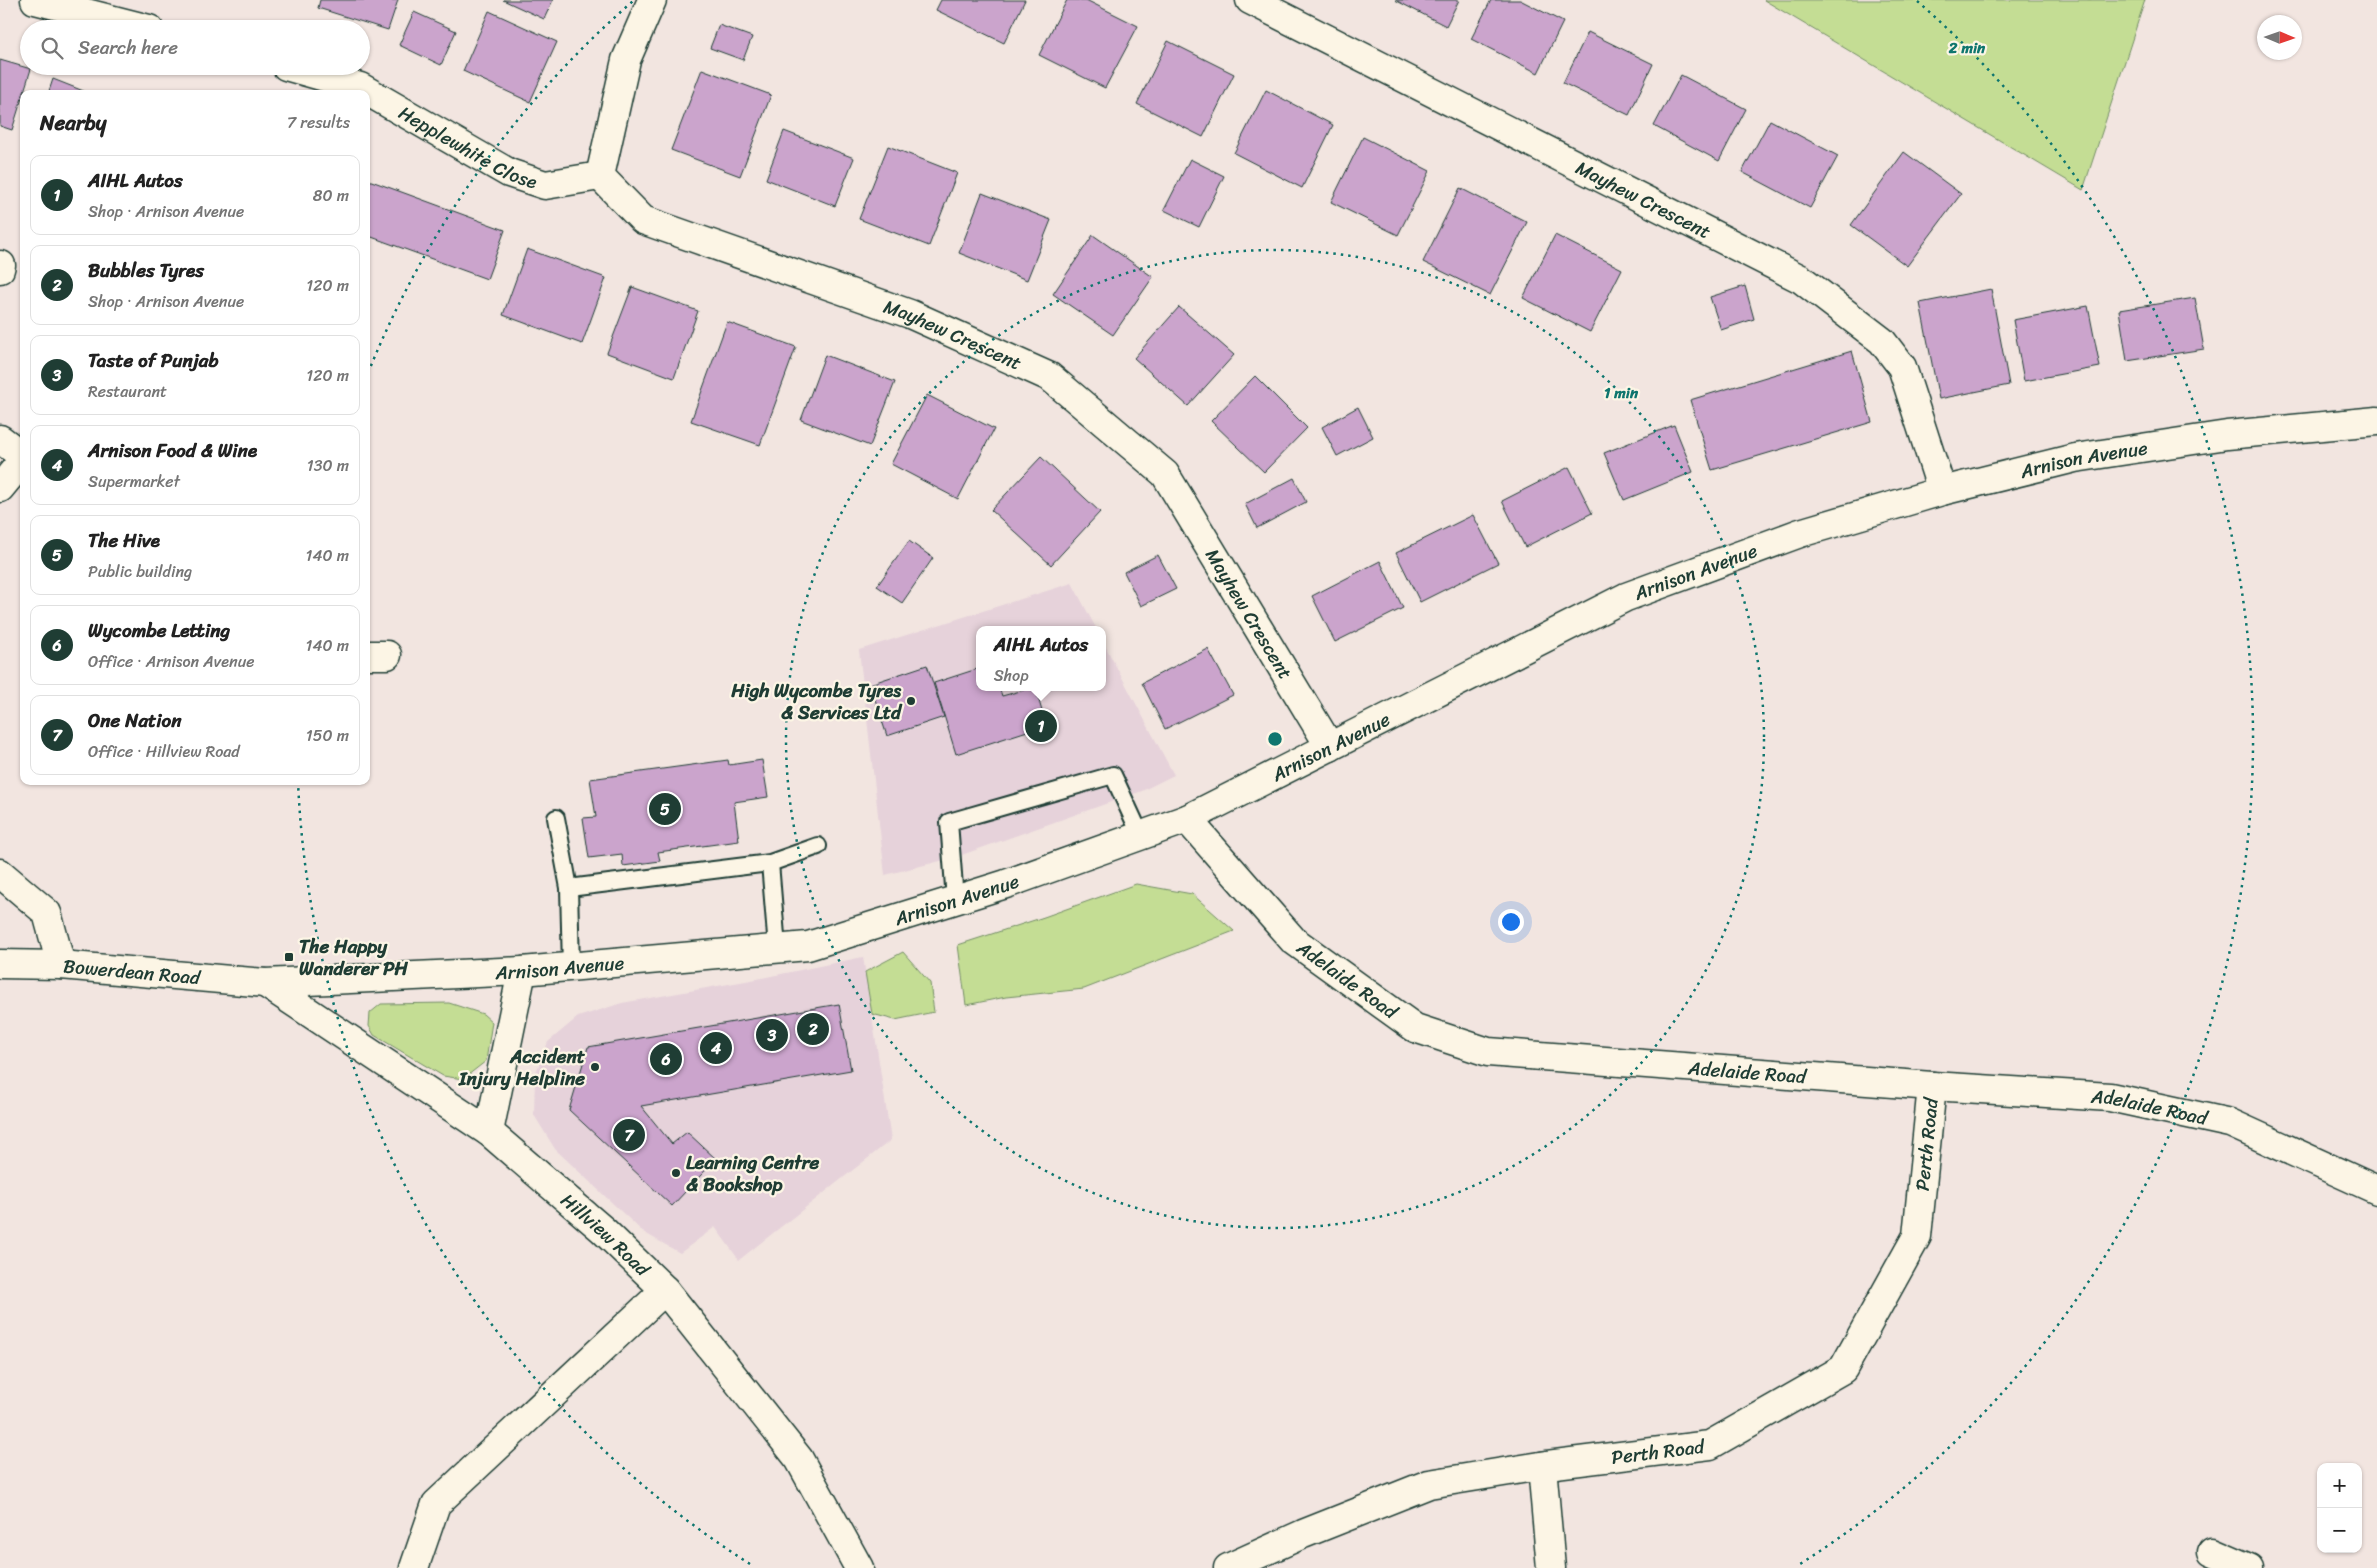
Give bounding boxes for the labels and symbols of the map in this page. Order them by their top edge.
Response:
north arrow [2257,15,2302,60]
text: 2 min [1948,35,1986,61]
street label: Hepplewhite Close [392,97,542,198]
street label: Mayhew Crescent [1570,151,1717,248]
street label: Mayhew Crescent [879,290,1027,379]
text: 1 min [1604,380,1639,406]
street label: Arnison Avenue [2016,431,2150,488]
street label: Arnison Avenue [1628,534,1762,610]
street label: Mayhew Crescent [1197,542,1301,686]
place label: High Wycombe Tyres & Services Ltd [730,674,903,729]
marker: High Wycombe Tyres & Services Ltd [905,695,917,707]
street label: Arnison Avenue [1265,703,1396,791]
pin: 1 [1025,707,1057,745]
centre of rings [1266,730,1284,748]
pin: 5 [649,790,681,828]
street label: Arnison Avenue [889,864,1024,935]
your location [1498,909,1524,935]
place label: The Happy Wanderer PH [299,930,408,985]
street label: Adelaide Road [1289,931,1406,1029]
street label: Arnison Avenue [494,946,626,989]
street label: Bowerdean Road [62,949,202,994]
marker: The Happy Wanderer PH [283,951,295,963]
pin: 2 [797,1010,829,1048]
pin: 3 [756,1016,788,1054]
pin: 4 [700,1029,732,1067]
place label: Accident Injury Helpline [458,1040,586,1095]
pin: 6 [650,1040,682,1078]
street label: Adelaide Road [1686,1051,1809,1093]
marker: Accident Injury Helpline [589,1061,601,1073]
street label: Adelaide Road [2089,1080,2212,1135]
street label: Perth Road [1906,1095,1948,1193]
pin: 7 [613,1116,645,1154]
place label: Learning Centre & Bookshop [686,1146,820,1201]
marker: Learning Centre & Bookshop [670,1167,682,1179]
street label: Hillview Road [553,1184,658,1285]
street label: Perth Road [1610,1430,1708,1474]

